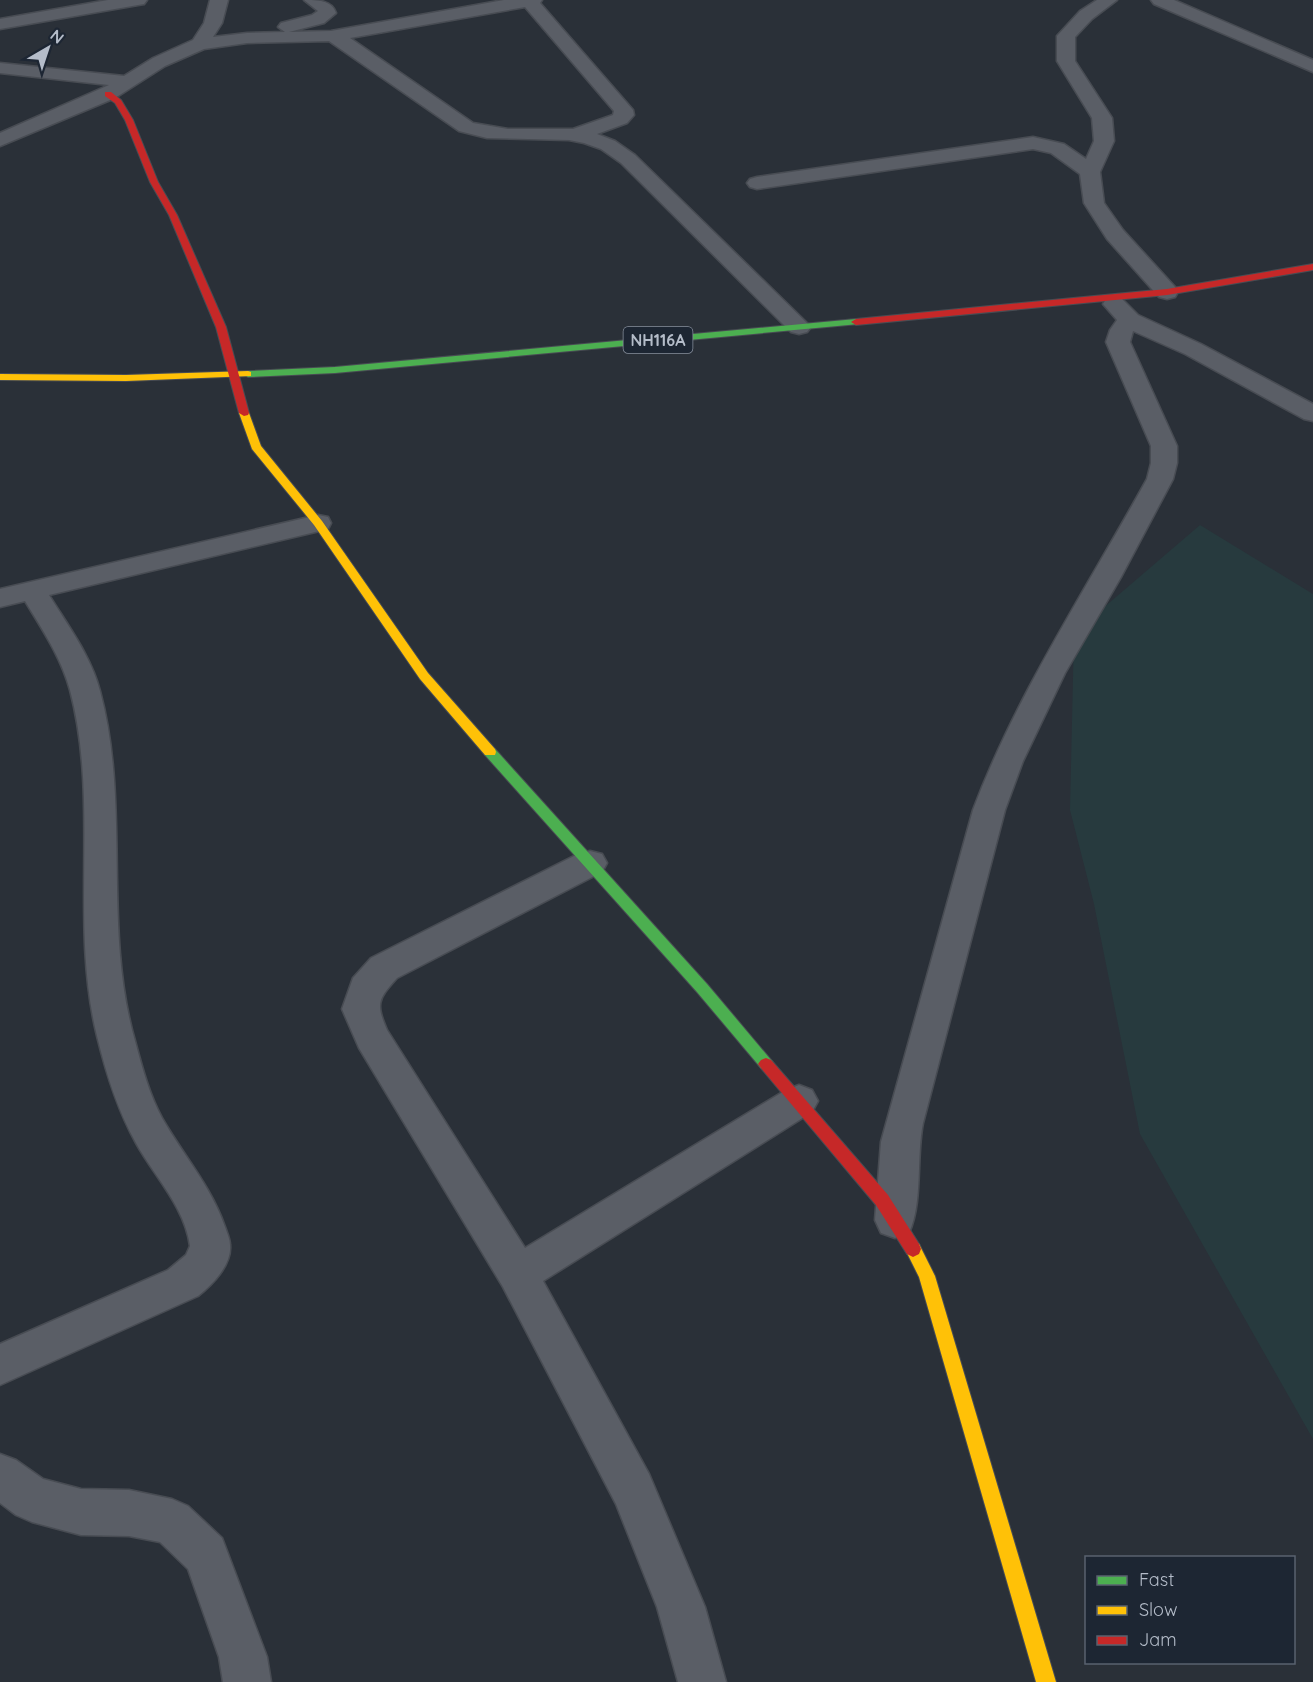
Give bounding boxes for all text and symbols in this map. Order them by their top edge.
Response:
north arrow [18,18,78,78]
text: N [47,25,68,48]
road number: NH116A [624,327,692,353]
legend [1085,1556,1295,1664]
text: Fast [1139,1568,1174,1591]
text: Slow [1139,1598,1177,1621]
text: Jam [1139,1628,1177,1651]

